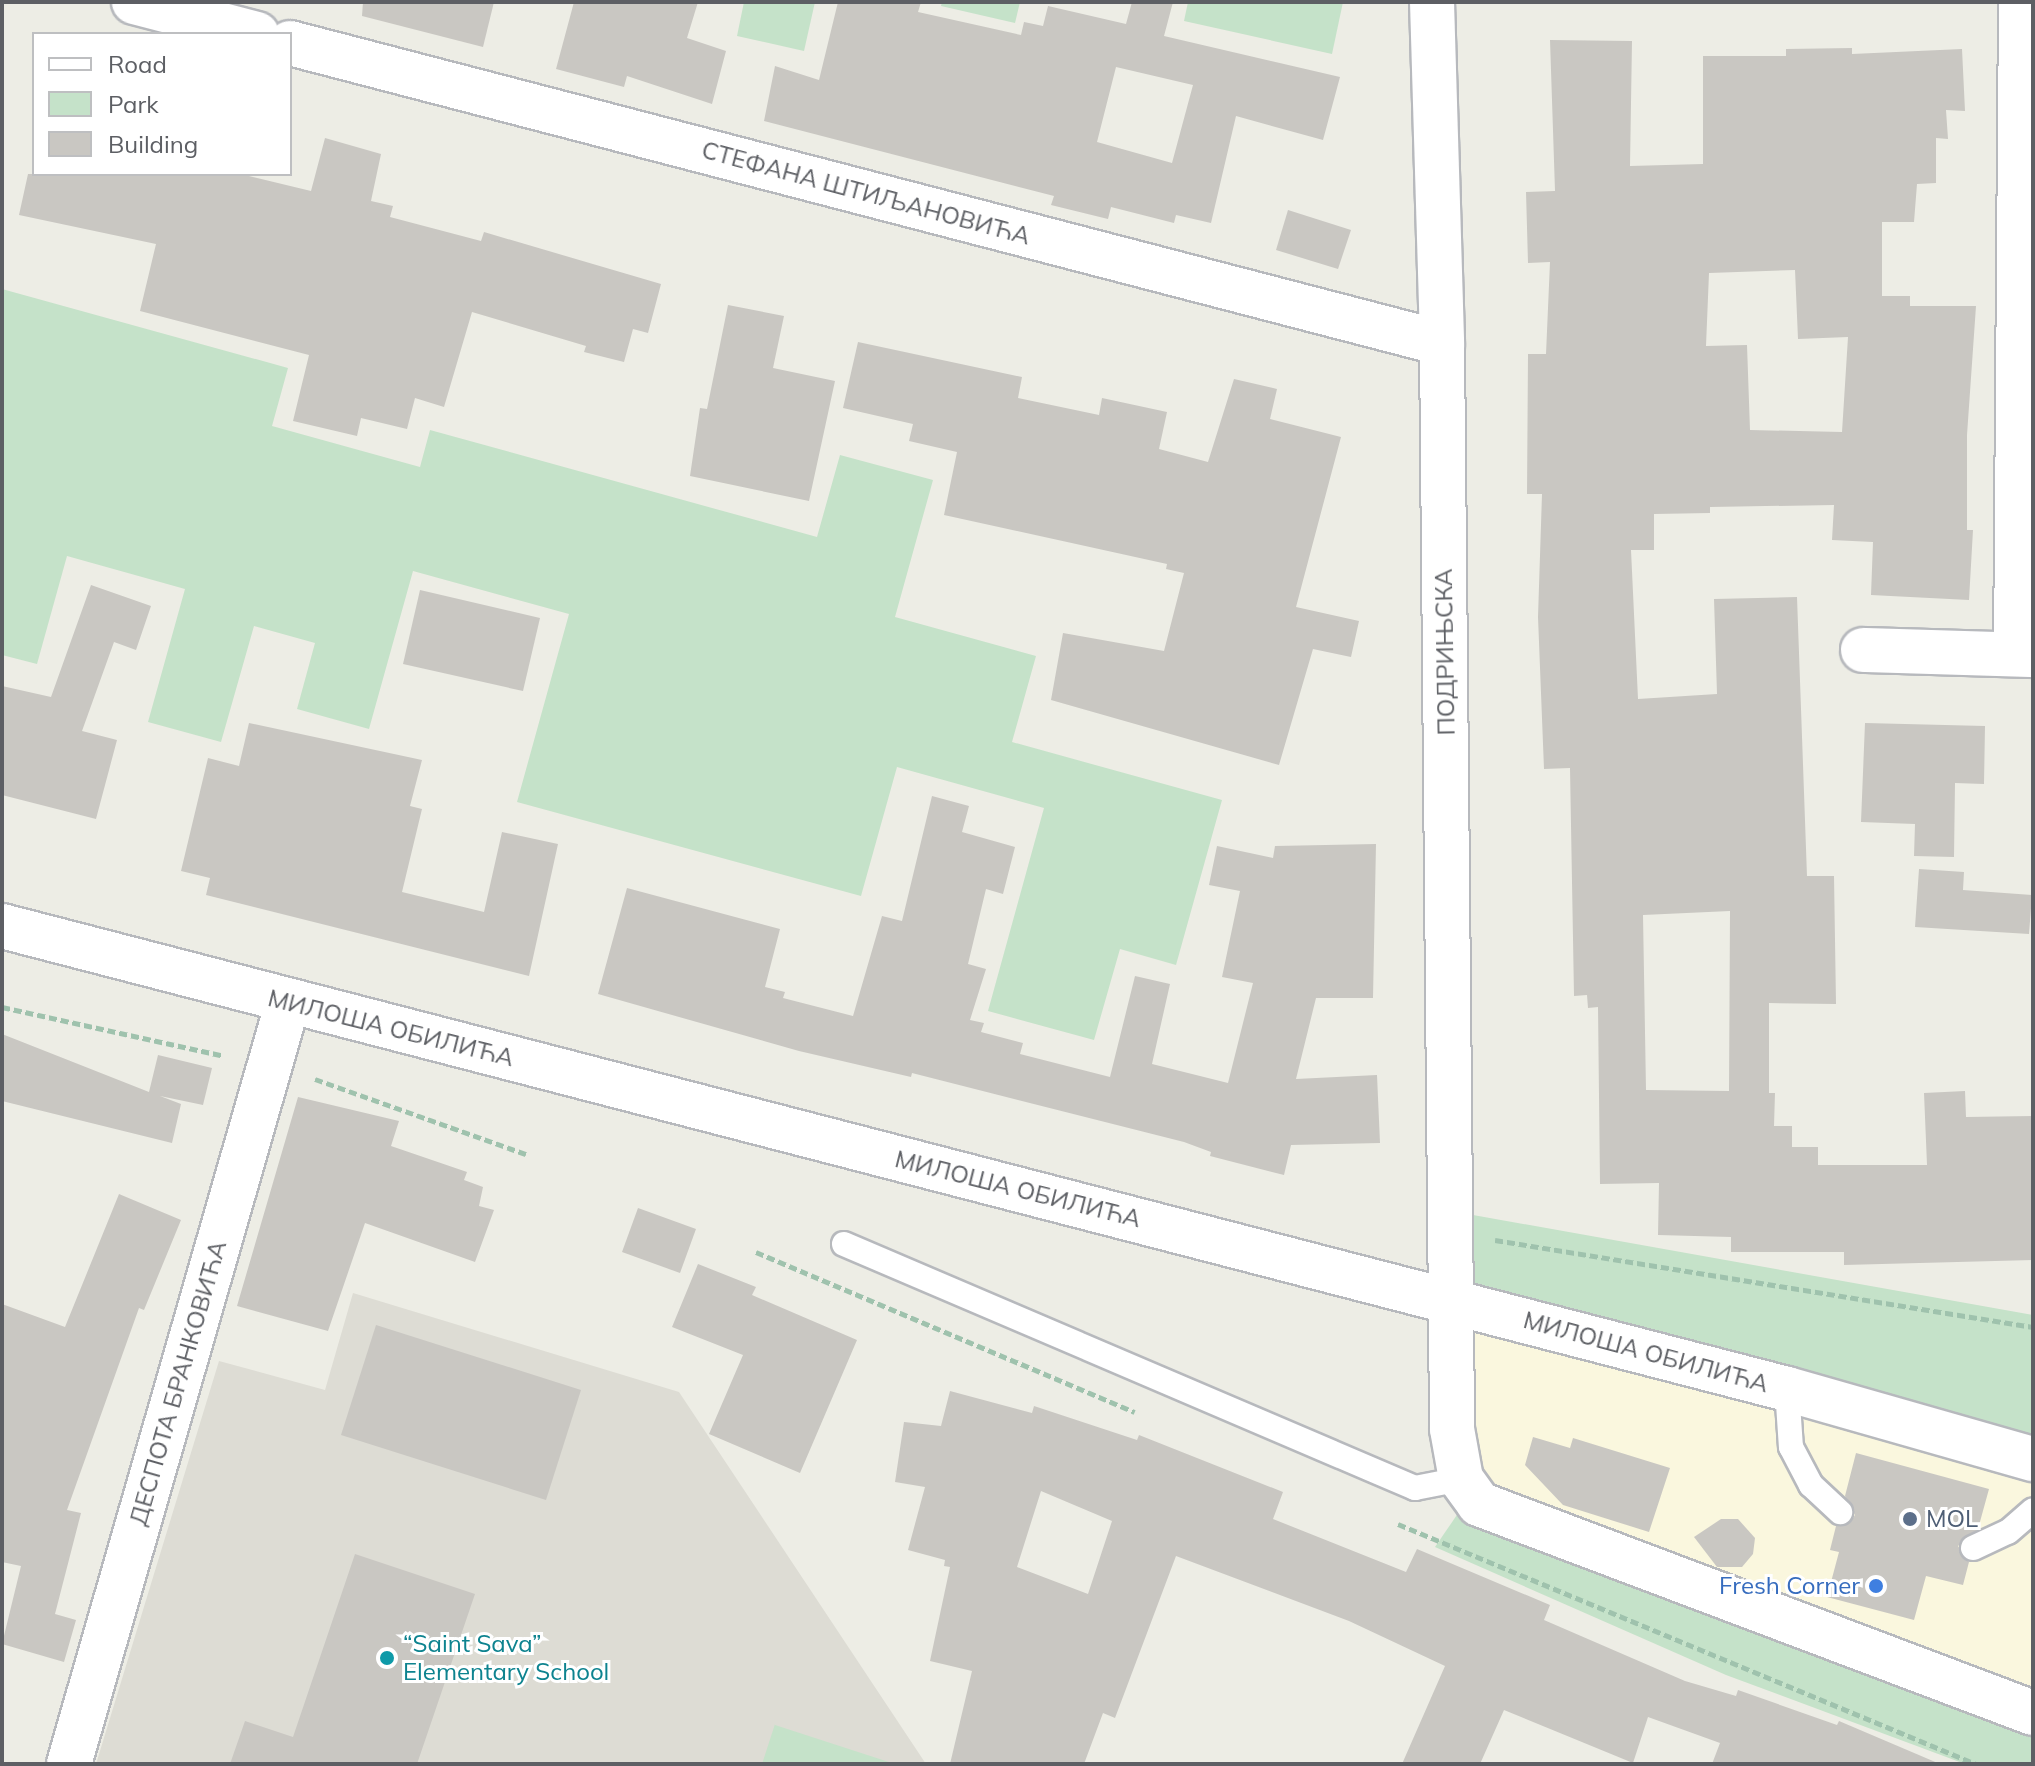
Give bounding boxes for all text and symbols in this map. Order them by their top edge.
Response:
legend [32,32,292,176]
text: Road [108,49,167,79]
text: Park [108,89,159,119]
text: Building [108,129,198,159]
street label: СТЕФАНА ШТИЉАНОВИЋА [699,135,1033,251]
street label: ПОДРИЊСКА [1429,568,1461,736]
street label: МИЛОША ОБИЛИЋА [265,983,517,1073]
street label: МИЛОША ОБИЛИЋА [892,1144,1144,1234]
street label: ДЕСПОТА БРАНКОВИЋА [124,1237,232,1529]
street label: МИЛОША ОБИЛИЋА [1520,1305,1772,1399]
place label: MOL [1926,1505,1978,1533]
marker: MOL [1901,1510,1919,1528]
place label: Fresh Corner [1719,1572,1860,1600]
marker: Fresh Corner [1867,1577,1885,1595]
place label: “Saint Sava” Elementary School [403,1630,609,1686]
marker: “Saint Sava” Elementary School [378,1649,396,1667]

